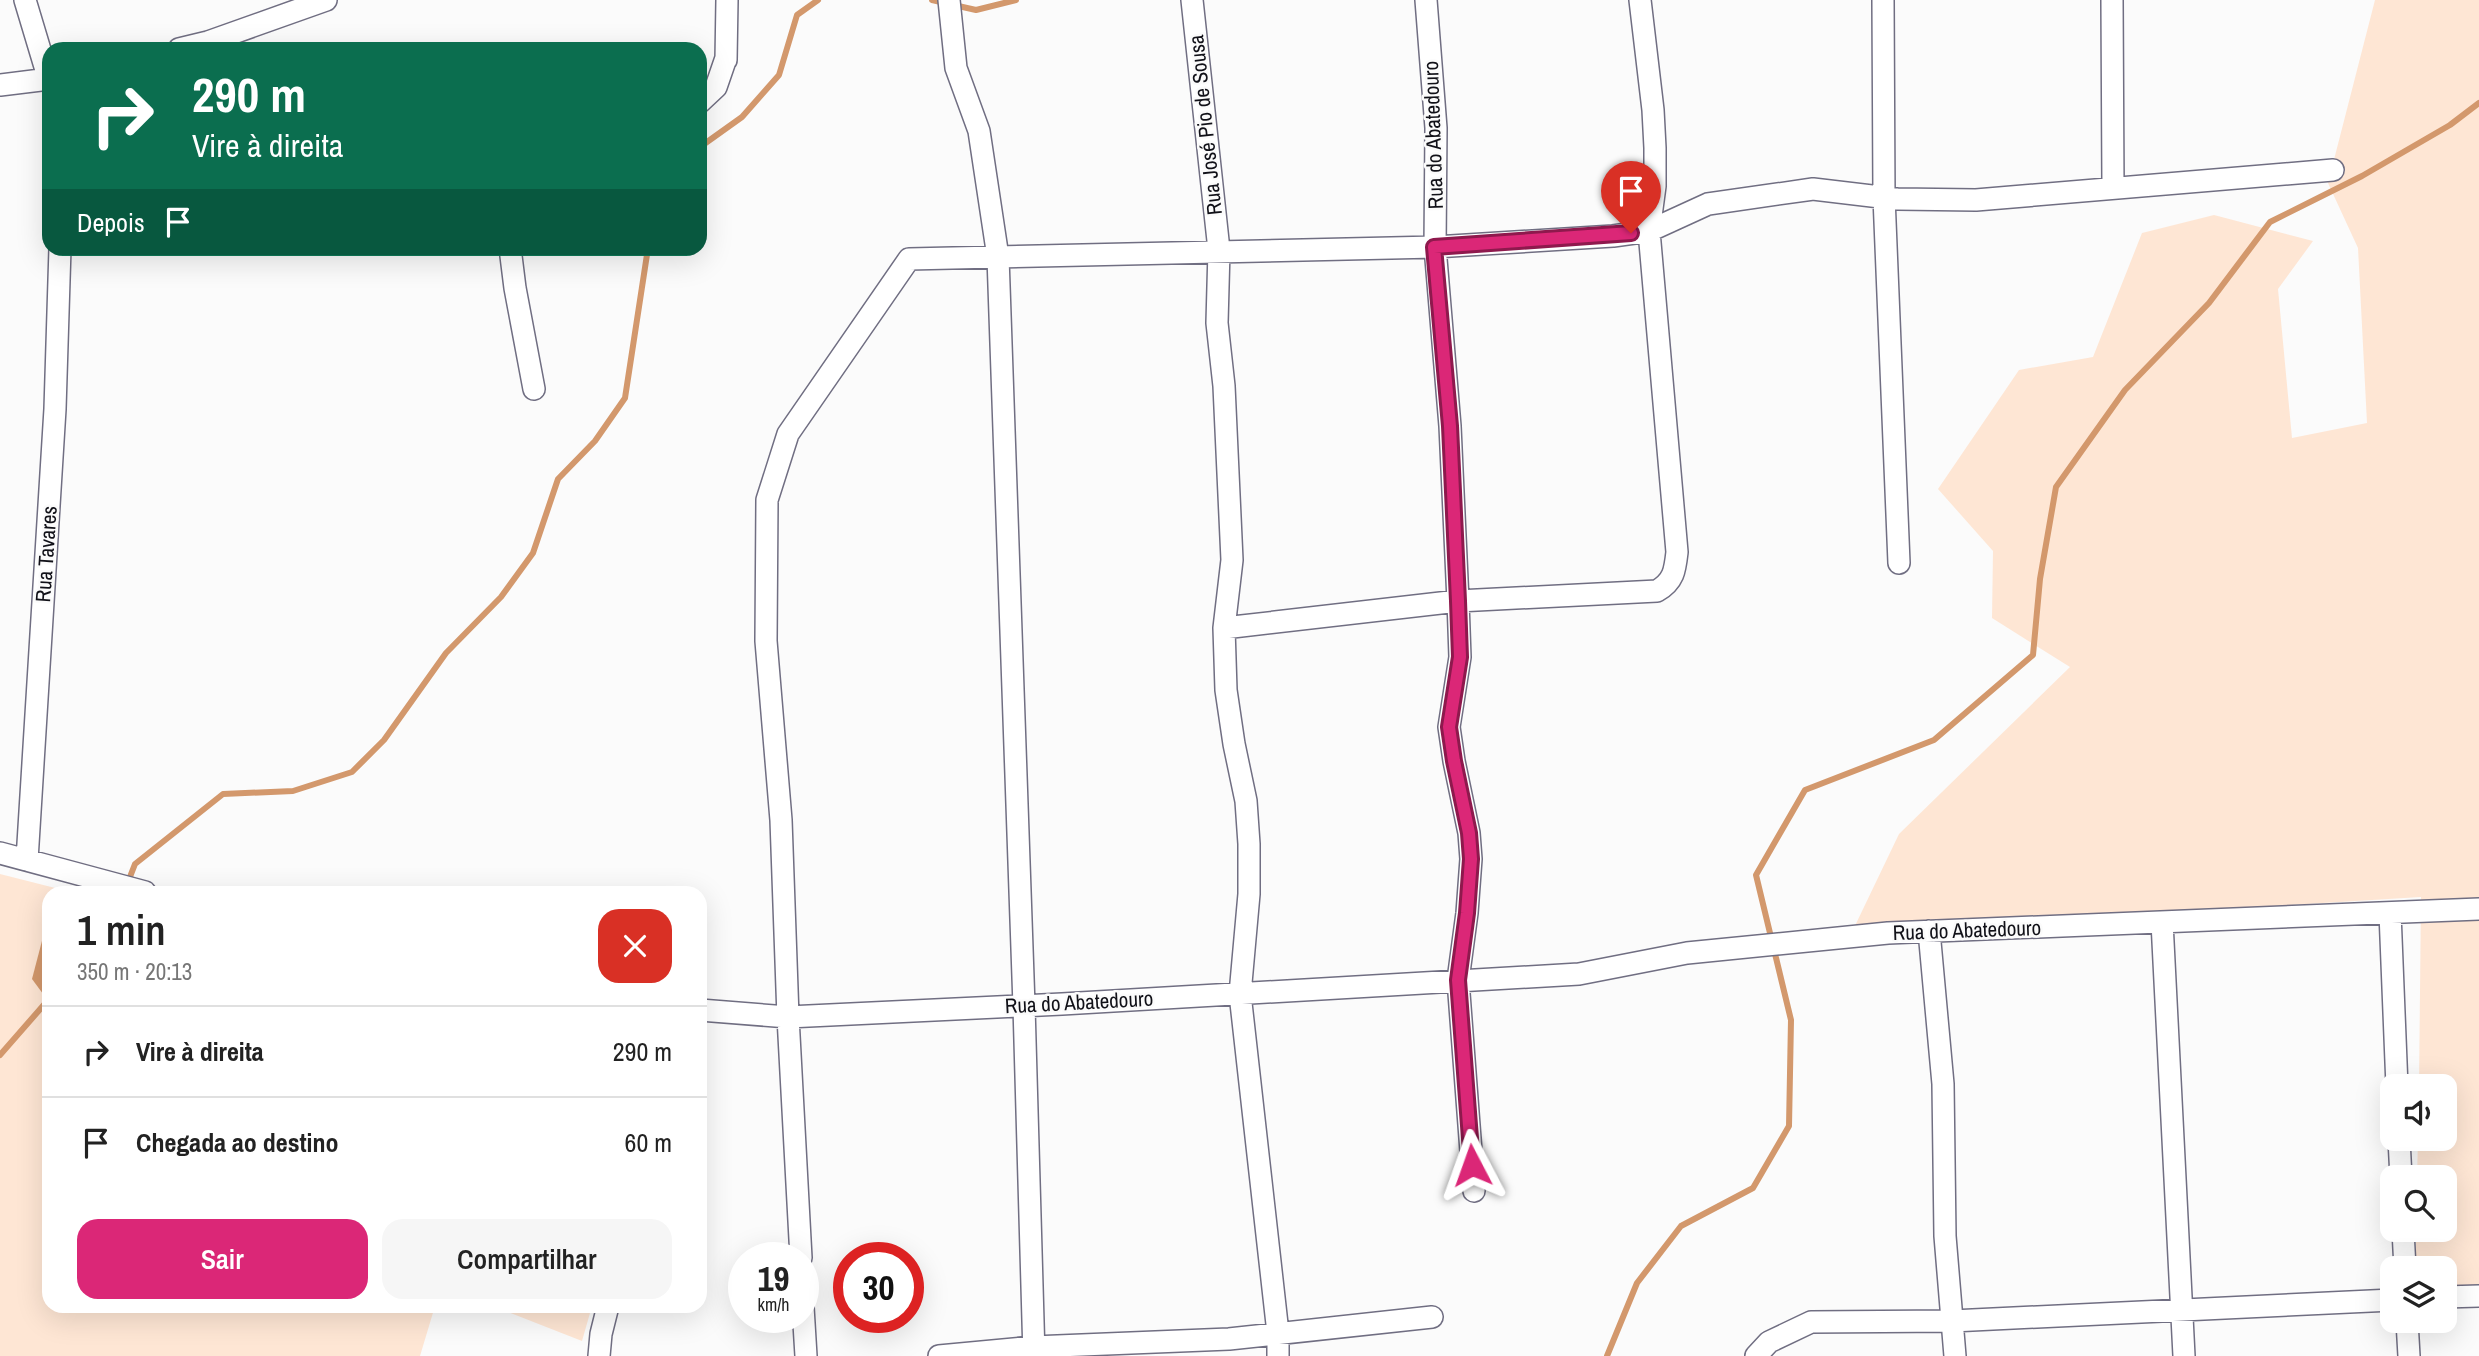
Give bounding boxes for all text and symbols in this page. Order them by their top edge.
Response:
street label: Rua José Pio de Sousa [1181,33,1229,216]
street label: Rua do Abatedouro [1416,60,1450,210]
text: 290 m [192,61,306,127]
icon: right [77,70,168,161]
text: Vire à direita [192,124,343,167]
pin [1601,161,1661,233]
icon: arrive [1612,172,1650,210]
icon: arrive [159,203,197,241]
text: Depois [77,205,145,240]
street label: Rua Tavares [28,505,64,603]
text: 1 min [77,902,166,958]
button: close [598,909,672,983]
street label: Rua do Abatedouro [1892,913,2042,947]
text: 350 m · 20:13 [77,956,192,987]
street label: Rua do Abatedouro [1004,984,1154,1020]
icon: right [77,1033,115,1071]
text: Vire à direita [136,1034,264,1069]
text: 290 m [613,1034,672,1069]
map controls [2380,1074,2457,1333]
button: sound [2380,1074,2457,1151]
icon: arrive [77,1124,115,1162]
text: Chegada ao destino [136,1125,339,1160]
text: 60 m [625,1125,672,1160]
position arrow [1435,1128,1509,1202]
button: search [2380,1165,2457,1242]
button: Sair [77,1219,368,1299]
button: Compartilhar [382,1219,672,1299]
speed limit sign: 30 [833,1242,924,1333]
text: 19 [758,1255,789,1302]
button: layers [2380,1256,2457,1333]
text: km/h [758,1292,790,1317]

